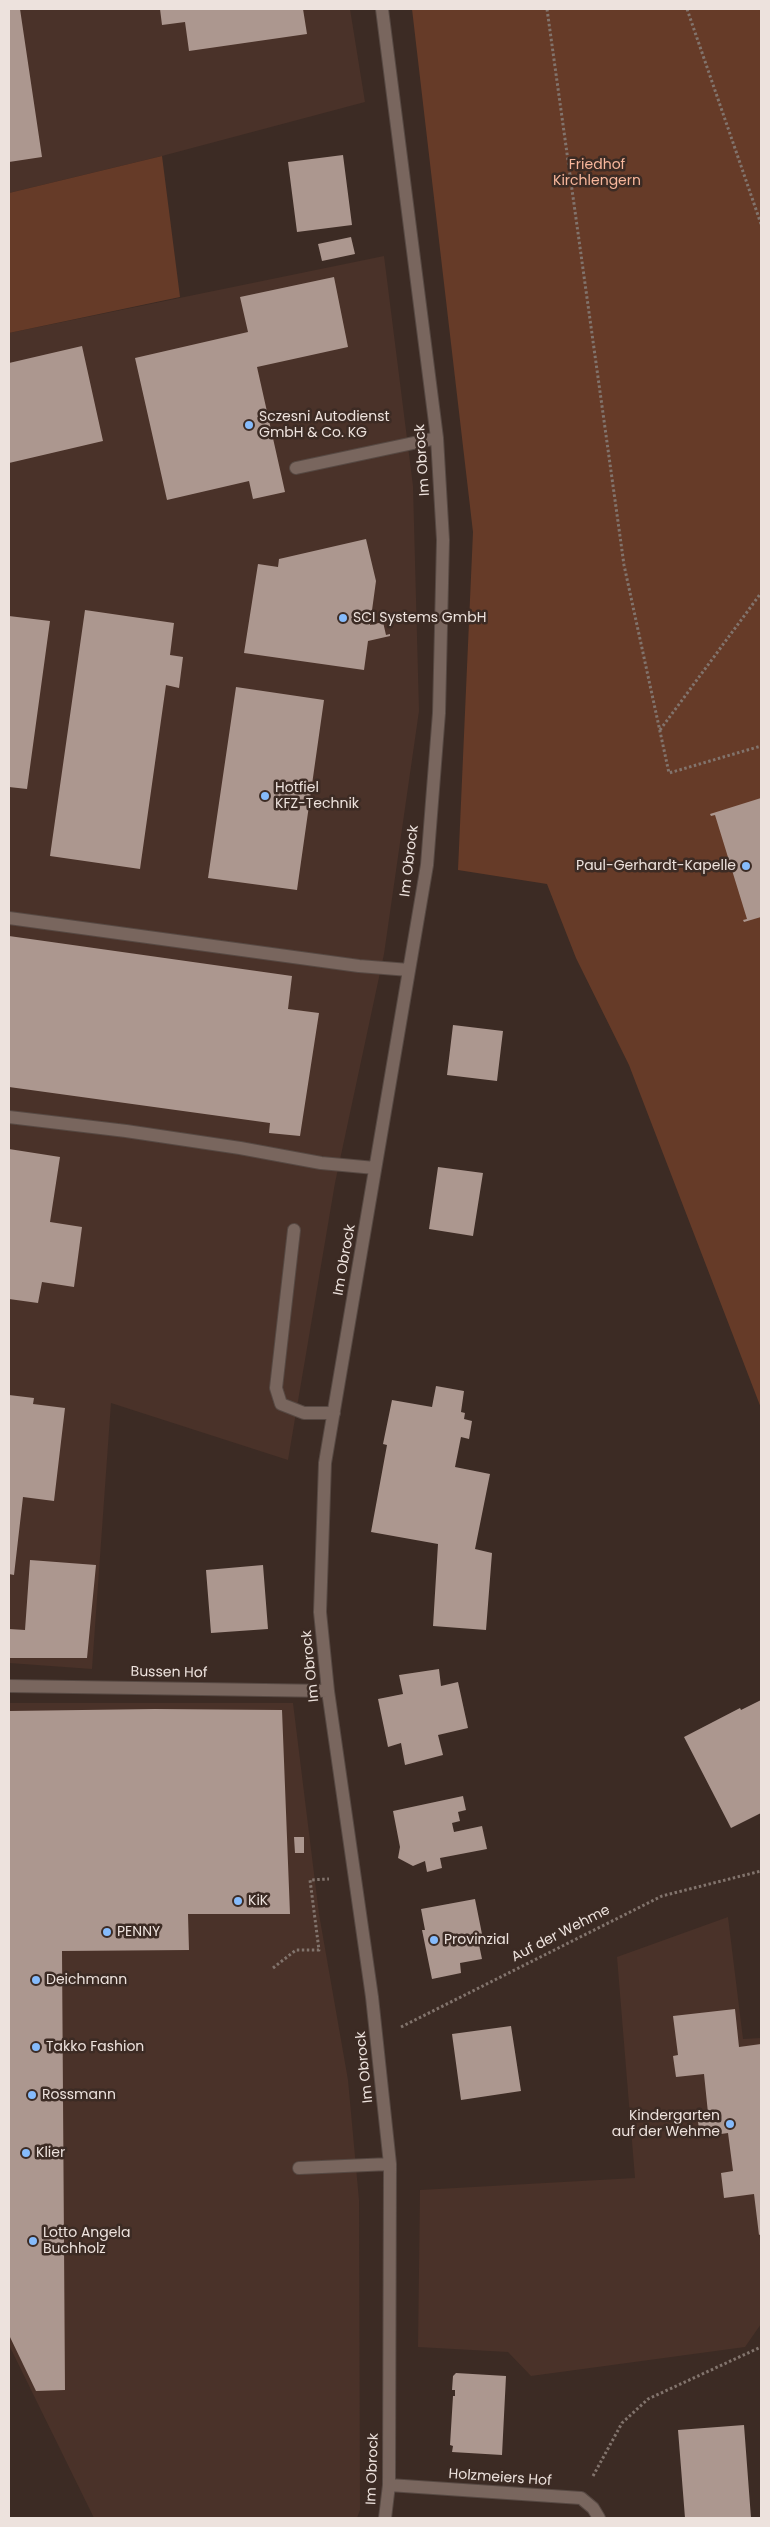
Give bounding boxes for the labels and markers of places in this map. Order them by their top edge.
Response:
place label: Sczesni Autodienst GmbH & Co. KG [259,409,390,442]
marker: Sczesni Autodienst GmbH & Co. KG [243,419,255,431]
place label: SCI Systems GmbH [353,610,486,626]
marker: SCI Systems GmbH [337,612,349,624]
place label: Hotfiel KFZ-Technik [275,780,359,812]
marker: Hotfiel KFZ-Technik [259,790,271,802]
place label: Paul-Gerhardt-Kapelle [576,858,736,874]
marker: Paul-Gerhardt-Kapelle [740,860,752,872]
place label: KiK [248,1893,268,1909]
marker: KiK [232,1895,244,1907]
place label: PENNY [117,1924,160,1940]
marker: PENNY [101,1926,113,1938]
place label: Provinzial [444,1932,509,1948]
marker: Provinzial [428,1934,440,1946]
place label: Deichmann [46,1972,127,1988]
marker: Deichmann [30,1974,42,1986]
place label: Takko Fashion [46,2039,144,2055]
marker: Takko Fashion [30,2041,42,2053]
place label: Rossmann [42,2087,116,2103]
marker: Rossmann [26,2089,38,2101]
place label: Kindergarten auf der Wehme [612,2108,720,2140]
marker: Kindergarten auf der Wehme [724,2118,736,2130]
place label: Klier [36,2145,65,2161]
marker: Klier [20,2147,32,2159]
place label: Lotto Angela Buchholz [43,2225,130,2258]
marker: Lotto Angela Buchholz [27,2235,39,2247]

